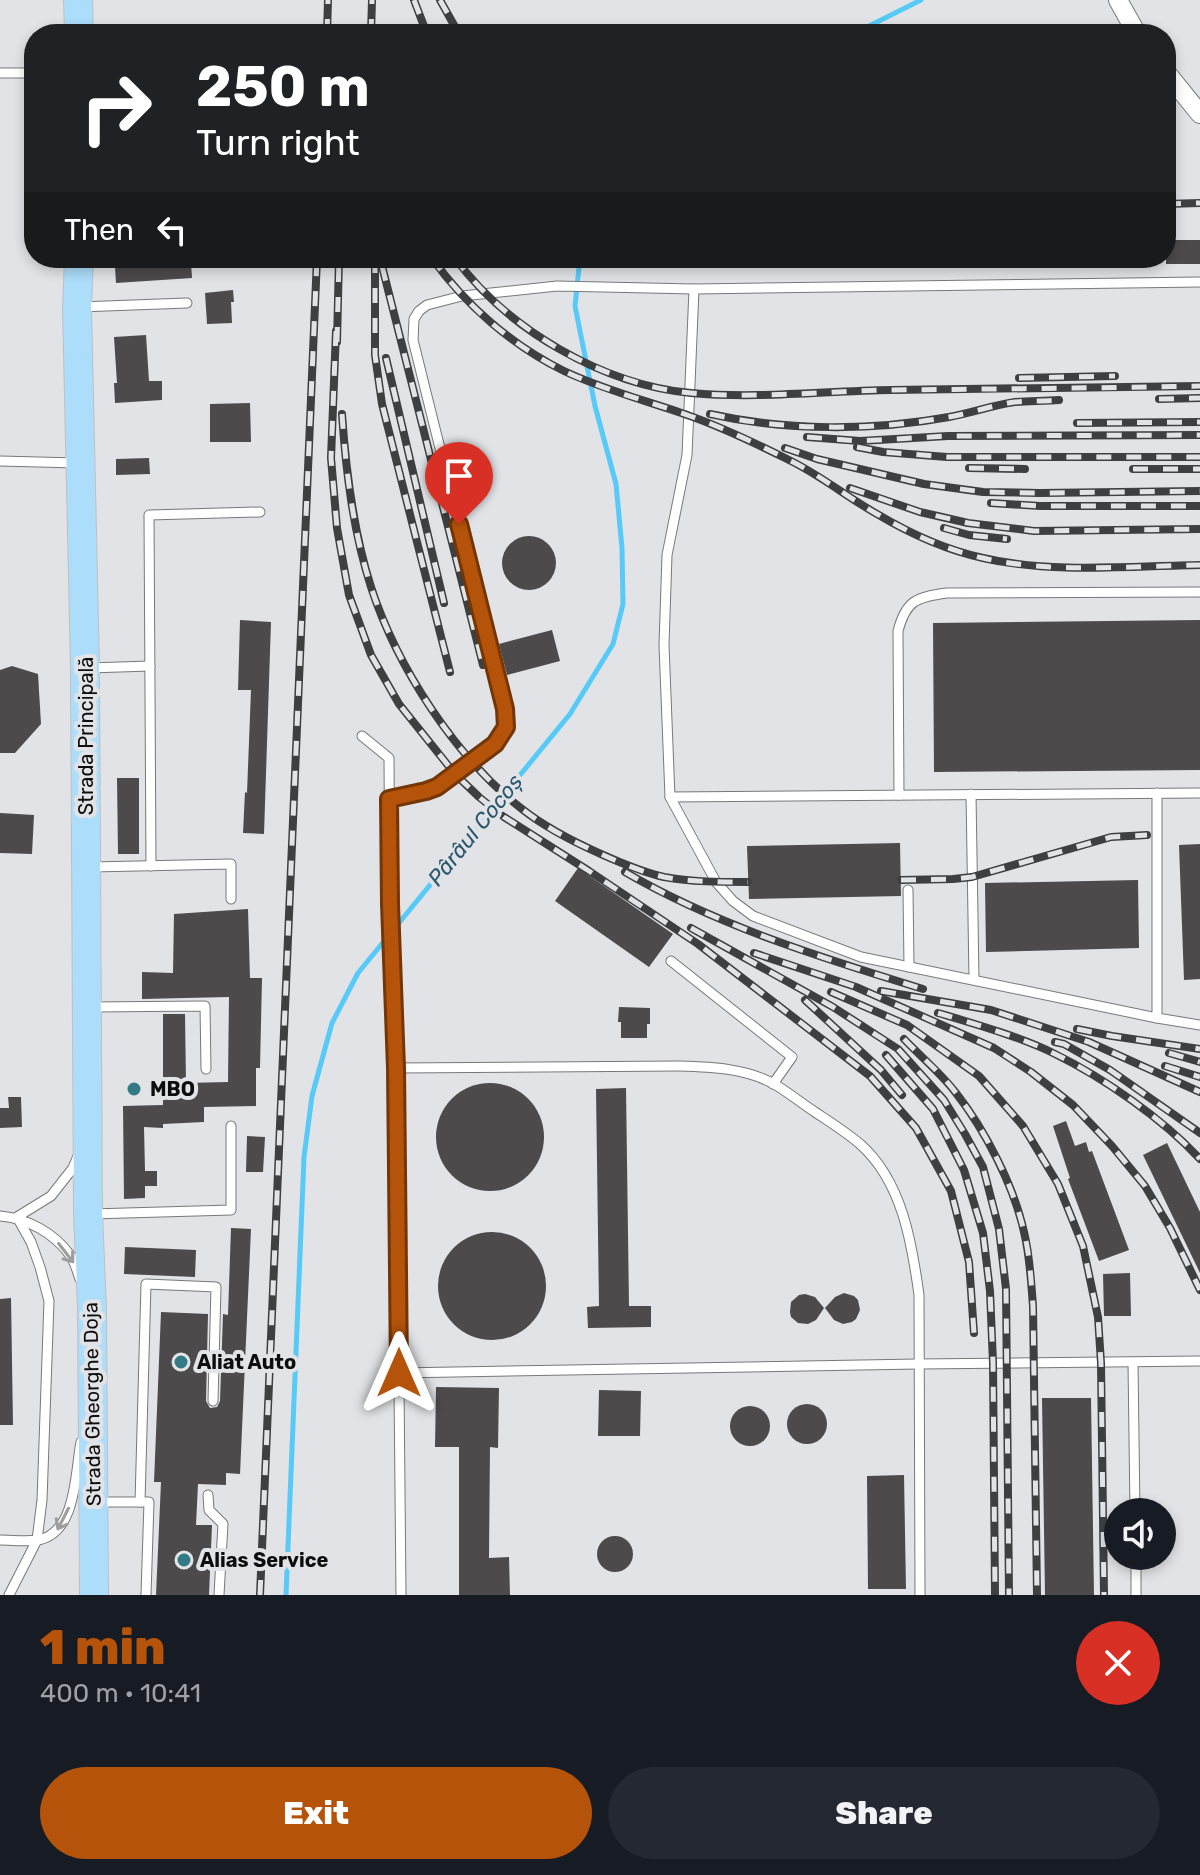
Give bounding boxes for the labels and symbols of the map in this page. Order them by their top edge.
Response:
pin [425,442,493,524]
street label: Strada Principală [74,657,98,815]
water label: Pârâul Cocoș [422,769,528,891]
place label: MBO [150,1077,195,1101]
marker: MBO [125,1080,143,1098]
one-way arrow [56,1242,74,1263]
street label: Strada Gheorghe Doja [78,1302,106,1506]
position arrow [357,1331,441,1415]
place label: Aliat Auto [197,1350,296,1374]
marker: Aliat Auto [172,1353,190,1371]
one-way arrow [55,1507,70,1530]
place label: Alias Service [200,1548,329,1572]
marker: Alias Service [175,1551,193,1569]

